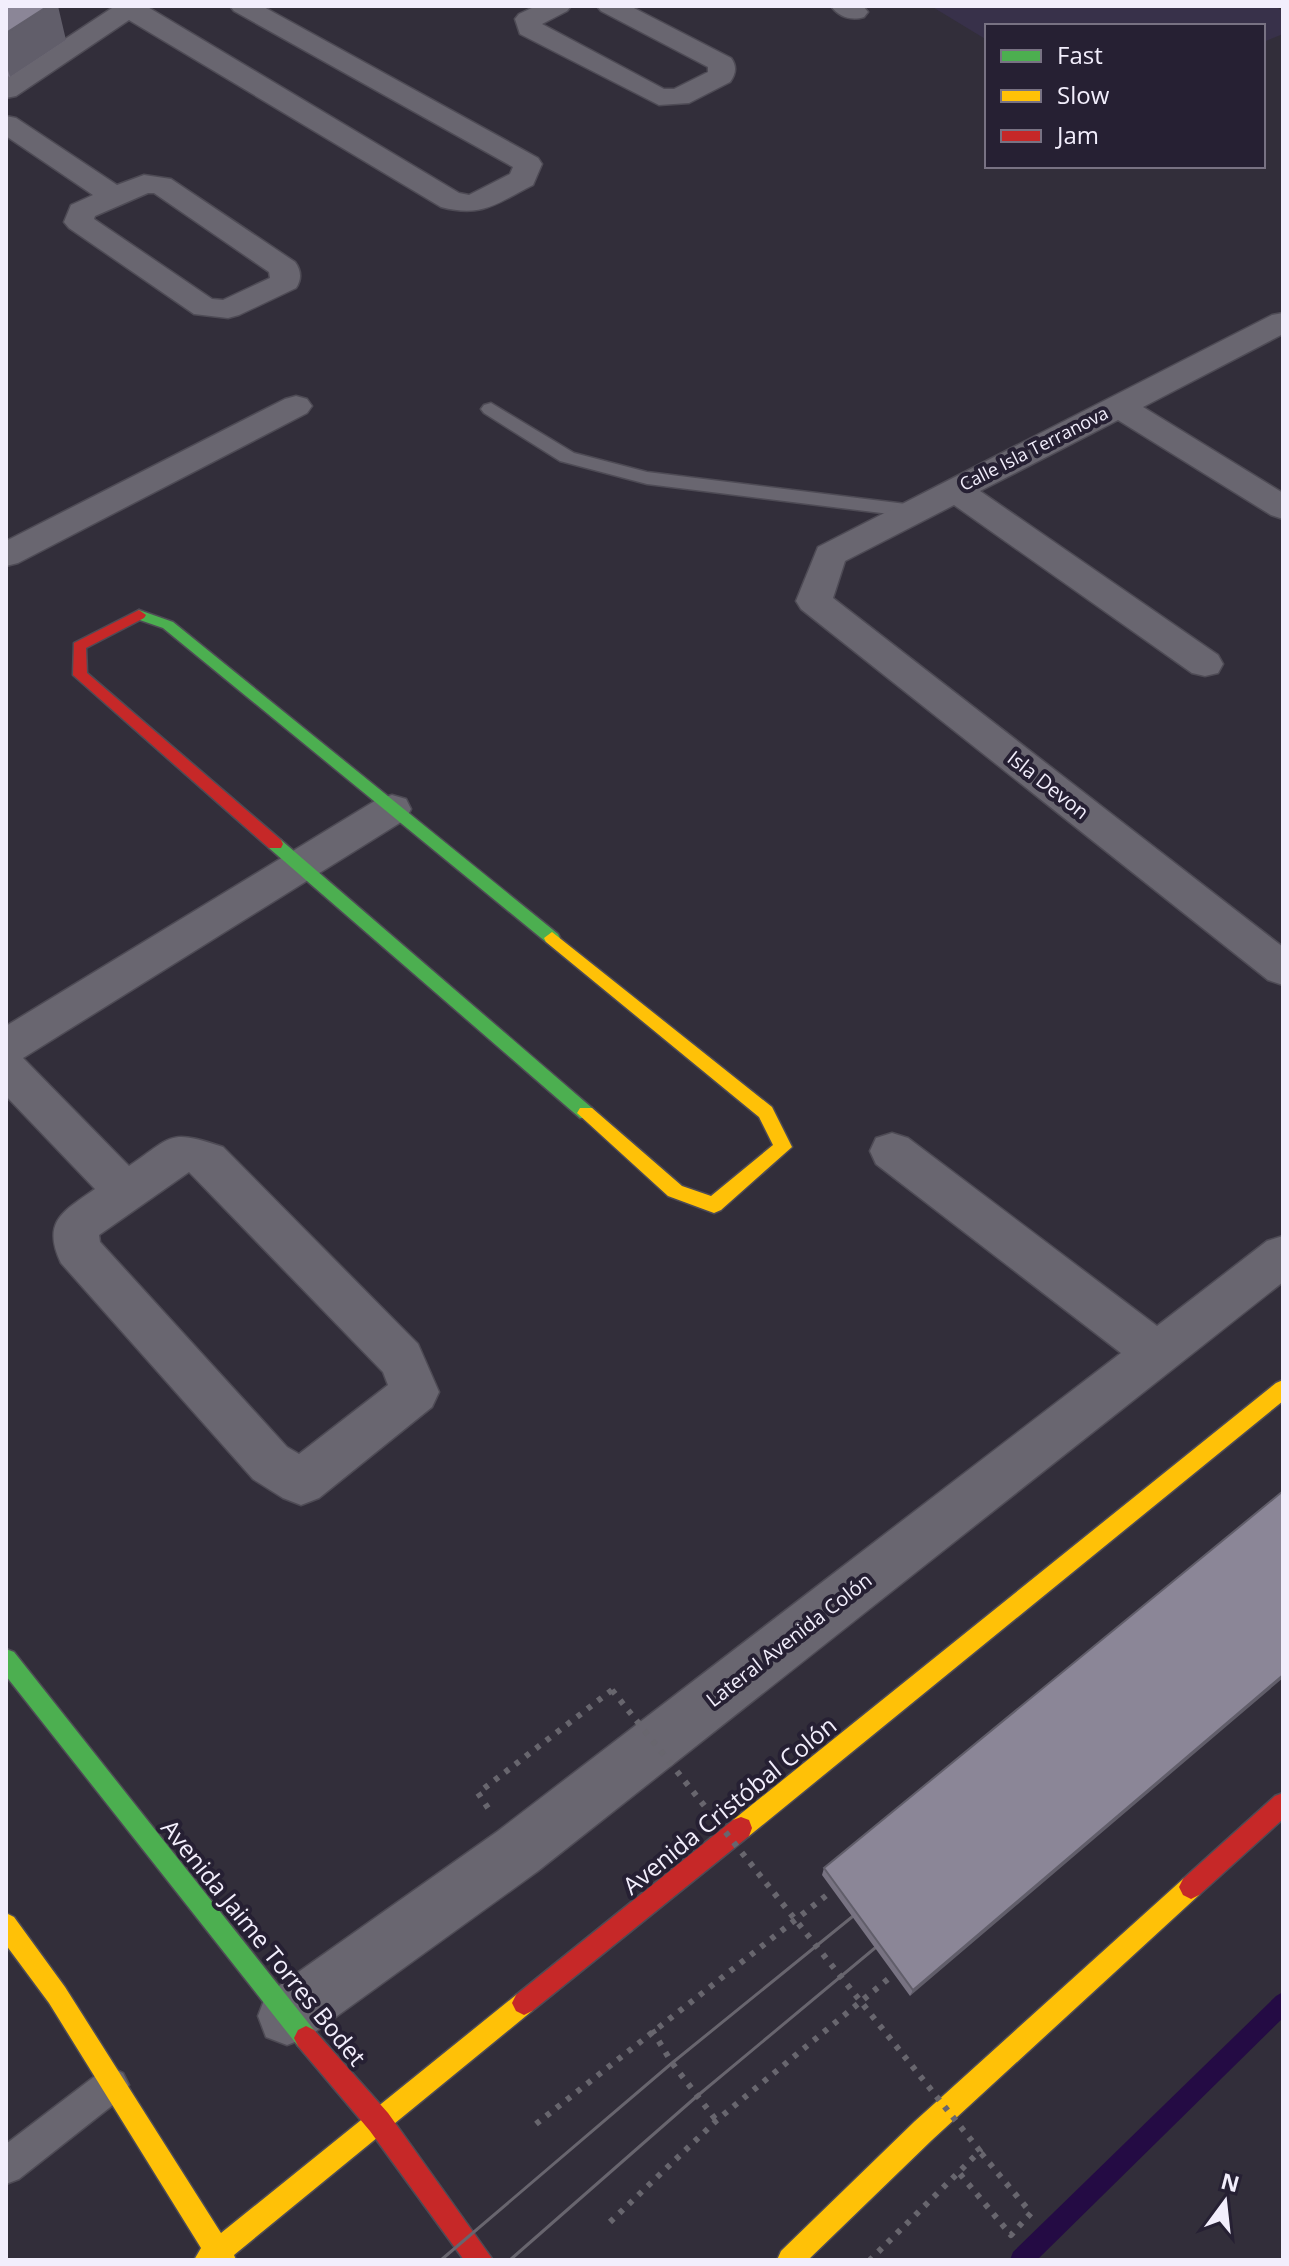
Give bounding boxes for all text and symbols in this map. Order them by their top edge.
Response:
legend [985,24,1265,168]
text: Fast [1057,38,1103,71]
text: Slow [1057,78,1110,111]
text: Jam [1055,118,1099,151]
street label: Calle Isla Terranova [955,400,1112,496]
street label: Isla Devon [1002,744,1095,825]
street label: Lateral Avenida Colón [700,1566,877,1713]
street label: Avenida Cristóbal Colón [615,1708,843,1901]
street label: Avenida Jaime Torres Bodet [154,1812,374,2072]
north arrow [1185,2162,1265,2242]
text: N [1218,2165,1243,2199]

